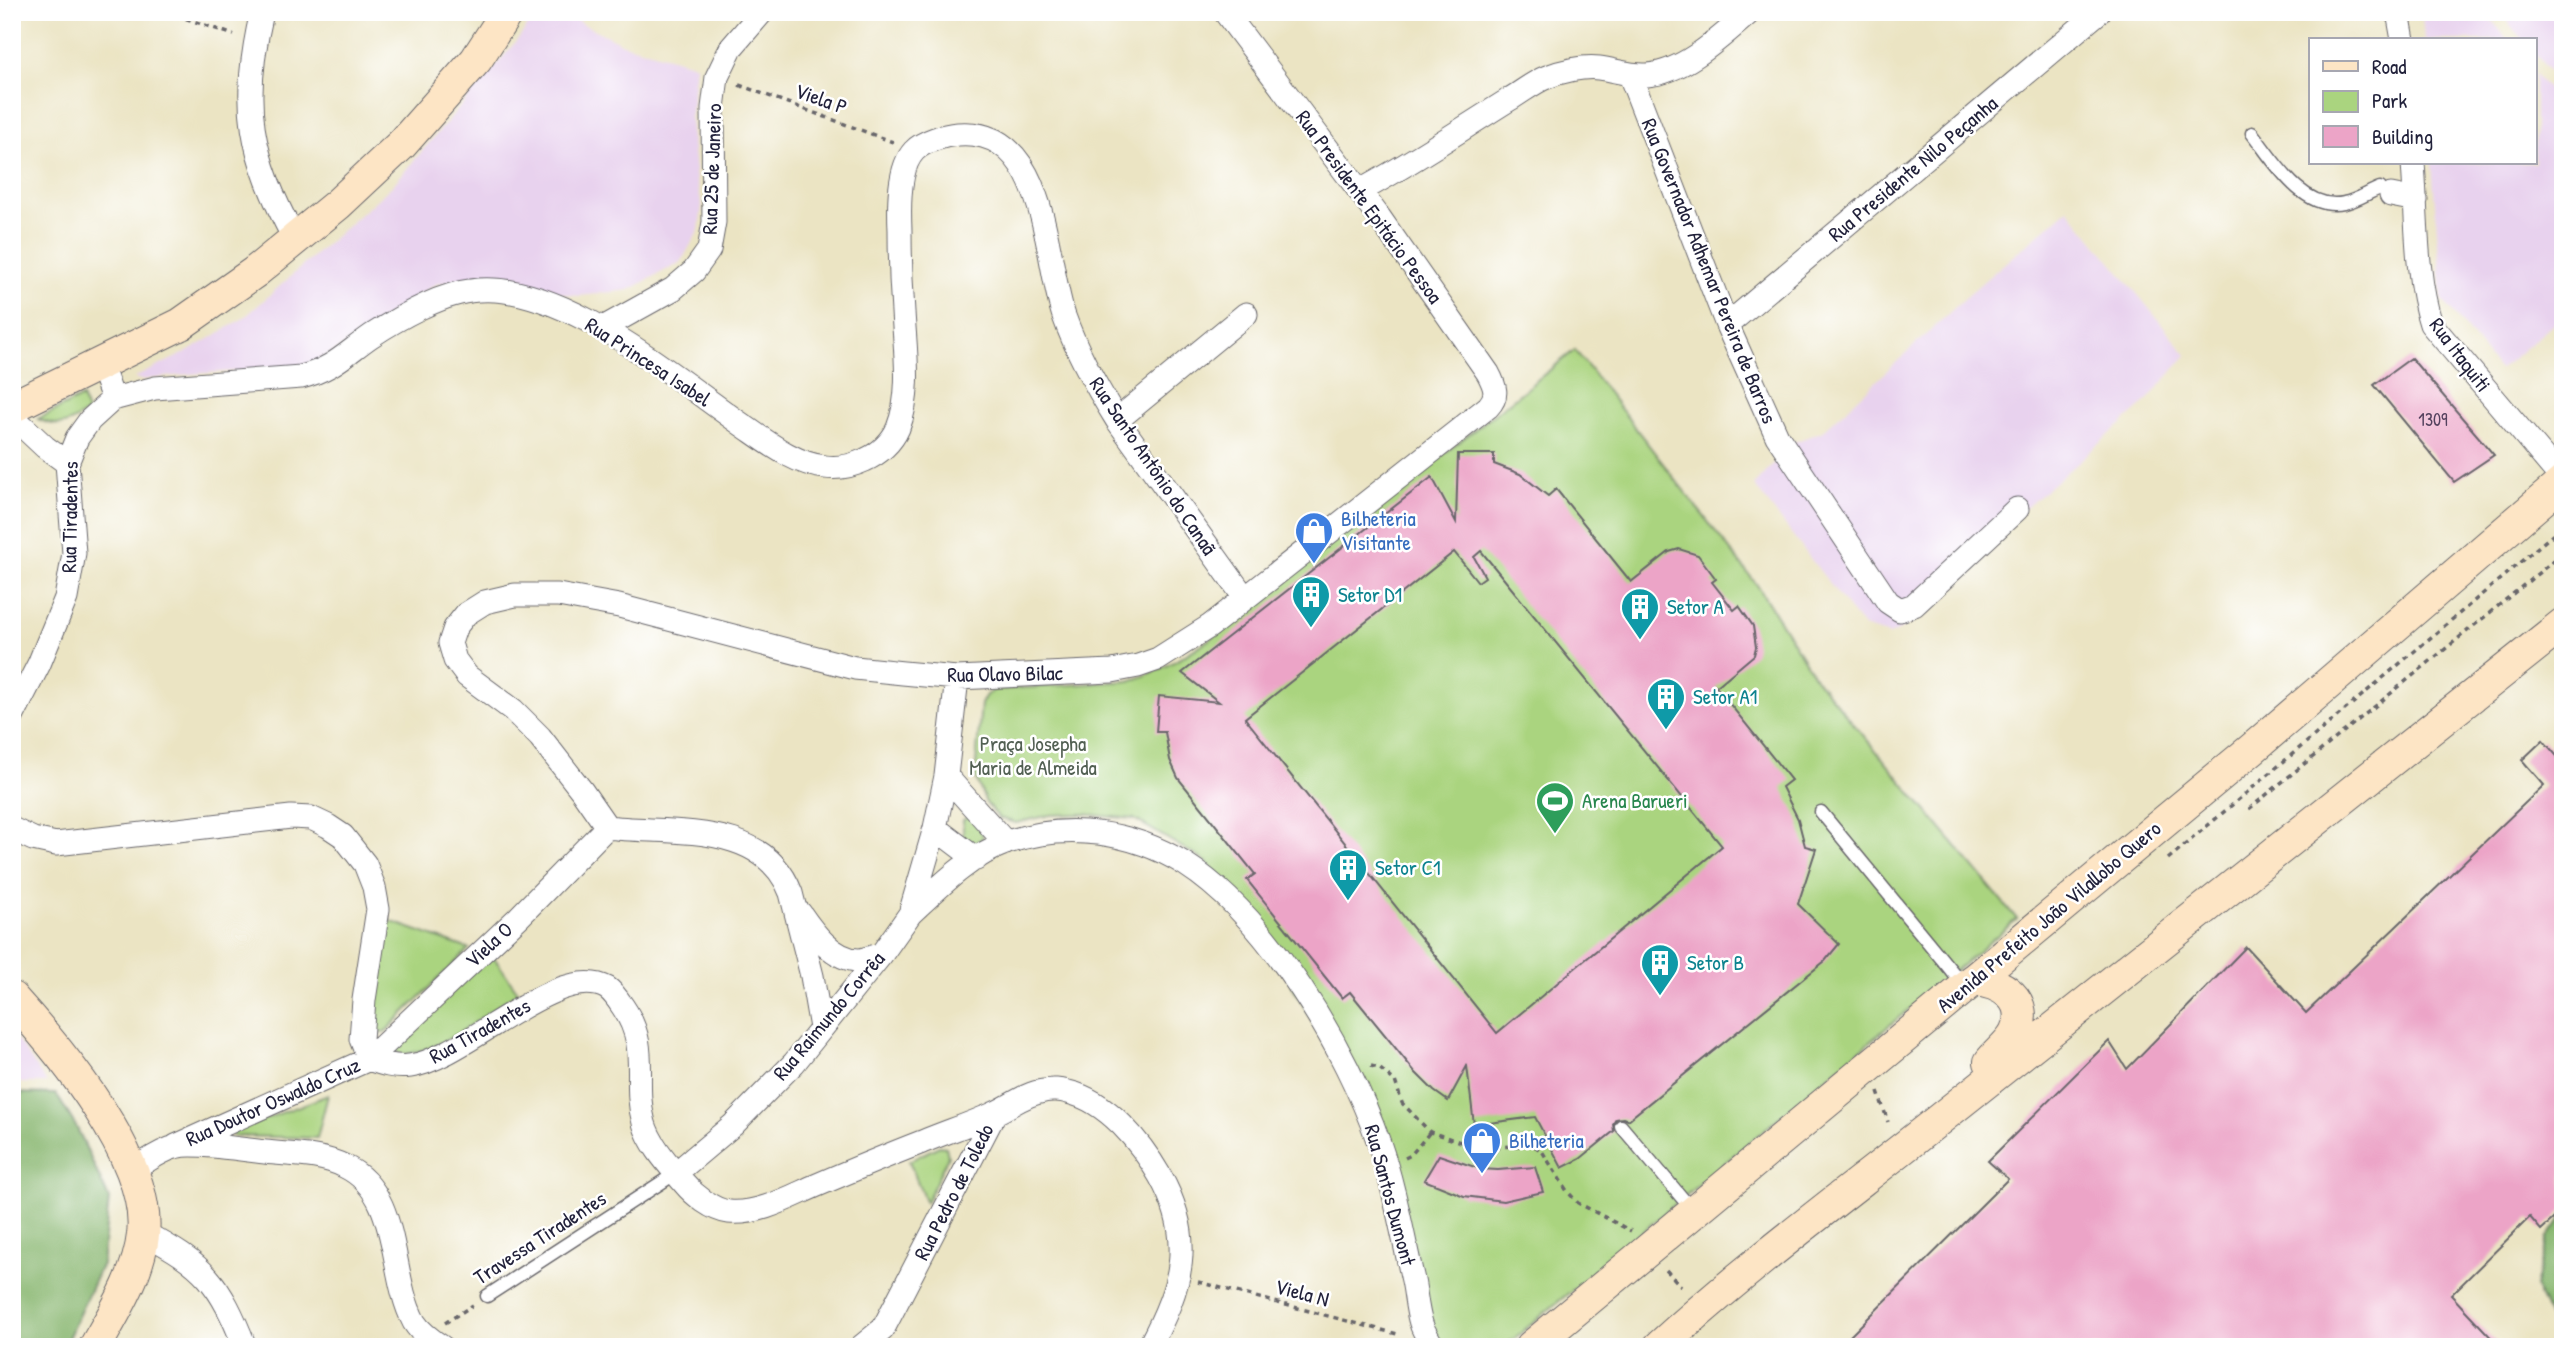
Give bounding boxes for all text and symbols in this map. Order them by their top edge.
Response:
legend [2309,38,2536,164]
text: Road [2372,52,2406,81]
street label: Viela P [791,76,851,121]
text: Park [2372,86,2407,115]
street label: Rua Presidente Nilo Peçanha [1822,89,2004,248]
street label: Rua 25 de Janeiro [695,103,728,235]
street label: Rua Presidente Epitácio Pessoa [1289,104,1450,309]
street label: Rua Governador Adhemar Pereira de Barros [1635,114,1784,428]
text: Building [2372,122,2433,151]
street label: Rua Princesa Isabel [580,310,717,413]
street label: Rua Itaquiti [2423,312,2498,398]
street label: Rua Santo Antônio do Canaã [1083,371,1224,560]
house number: 1309 [2418,407,2448,432]
street label: Rua Tiradentes [54,461,85,573]
place label: Bilheteria Visitante [1341,504,1416,557]
shop icon: Bilheteria Visitante [1293,510,1335,565]
building icon: Setor D1 [1290,574,1332,629]
place label: Setor D1 [1338,580,1402,609]
building icon: Setor A [1619,586,1661,641]
place label: Setor A [1667,592,1724,621]
street label: Rua Olavo Bilac [947,658,1064,689]
building icon: Setor A1 [1645,676,1687,731]
place label: Setor A1 [1693,682,1757,711]
park label: Praça Josepha Maria de Almeida [969,729,1097,782]
sports icon: Arena Barueri [1534,780,1576,835]
place label: Arena Barueri [1582,786,1688,815]
street label: Avenida Prefeito João Vilallobo Quero [1930,814,2167,1019]
building icon: Setor C1 [1327,847,1369,902]
place label: Setor C1 [1375,853,1441,882]
street label: Viela O [459,915,519,974]
building icon: Setor B [1639,942,1681,997]
street label: Rua Raimundo Corrêa [766,945,891,1086]
place label: Setor B [1687,948,1744,977]
street label: Rua Tiradentes [424,991,536,1070]
street label: Rua Doutor Oswaldo Cruz [181,1050,365,1153]
street label: Rua Pedro de Toledo [907,1119,1000,1265]
shop icon: Bilheteria [1461,1120,1503,1175]
street label: Rua Santos Dumont [1358,1121,1423,1269]
place label: Bilheteria [1509,1126,1584,1155]
street label: Travessa Tiradentes [468,1184,612,1291]
street label: Viela N [1272,1271,1332,1314]

